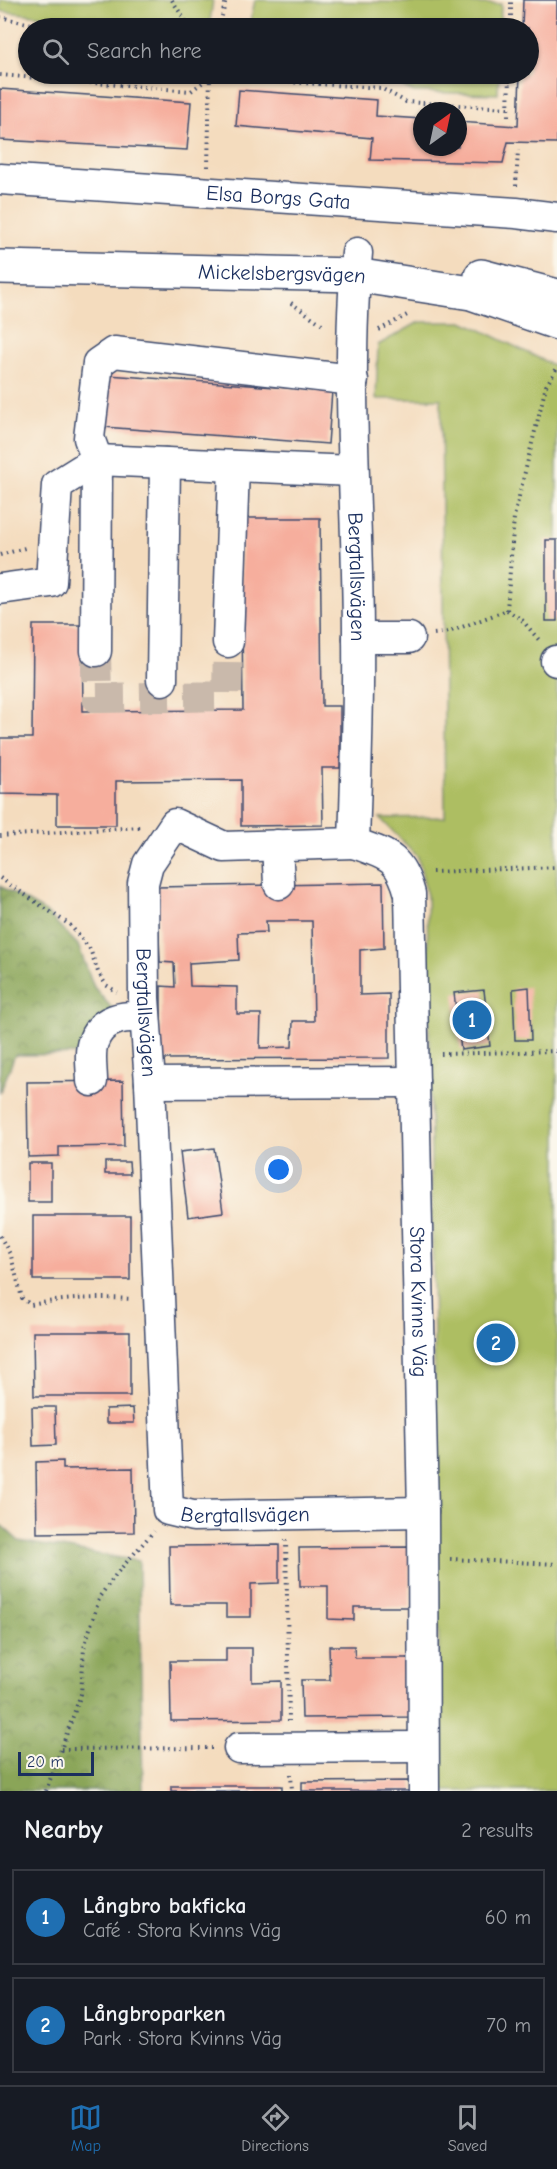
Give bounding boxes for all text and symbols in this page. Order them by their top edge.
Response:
search box [18,18,539,84]
icon: search [39,35,72,68]
text: Search here [87,38,202,64]
north arrow [413,102,467,156]
street label: Elsa Borgs Gata [205,181,351,214]
street label: Mickelsbergsvägen [198,259,368,289]
street label: Bergtallsvägen [343,512,370,641]
street label: Bergtallsvägen [132,948,162,1078]
pin: 1 [452,998,492,1042]
your location [264,1155,293,1184]
street label: Stora Kvinns Väg [405,1226,432,1378]
pin: 2 [476,1320,516,1366]
street label: Bergtallsvägen [178,1501,310,1528]
scale bar [18,1749,94,1776]
text: 20 m [27,1753,64,1771]
text: Nearby [24,1815,103,1845]
text: 2 results [461,1819,533,1842]
text: Långbro bakficka [83,1893,247,1919]
text: 1 [42,1906,49,1929]
text: 60 m [485,1906,531,1929]
text: Café · Stora Kvinns Väg [83,1919,281,1942]
text: Långbroparken [83,2001,226,2027]
text: 2 [41,2014,50,2037]
text: 70 m [486,2014,531,2037]
text: Park · Stora Kvinns Väg [83,2027,282,2050]
tab: Map [69,2101,102,2155]
tab: Directions [241,2101,309,2155]
tab: Saved [448,2101,488,2155]

